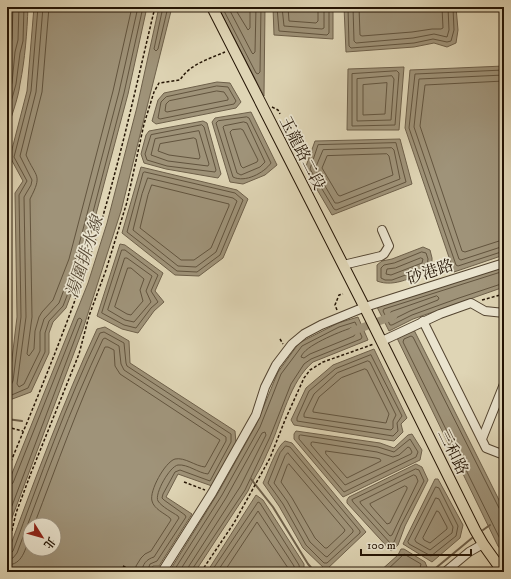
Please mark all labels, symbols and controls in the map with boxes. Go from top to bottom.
street label: 玉龍路二段 [275,113,329,193]
water label: 湯圍排水線 [61,211,109,301]
street label: 砂港路 [404,255,456,289]
street label: 三和路 [433,426,473,478]
north arrow [22,517,62,557]
scale bar [361,531,471,557]
text: 北 [40,534,58,551]
text: 100 m [367,538,396,553]

